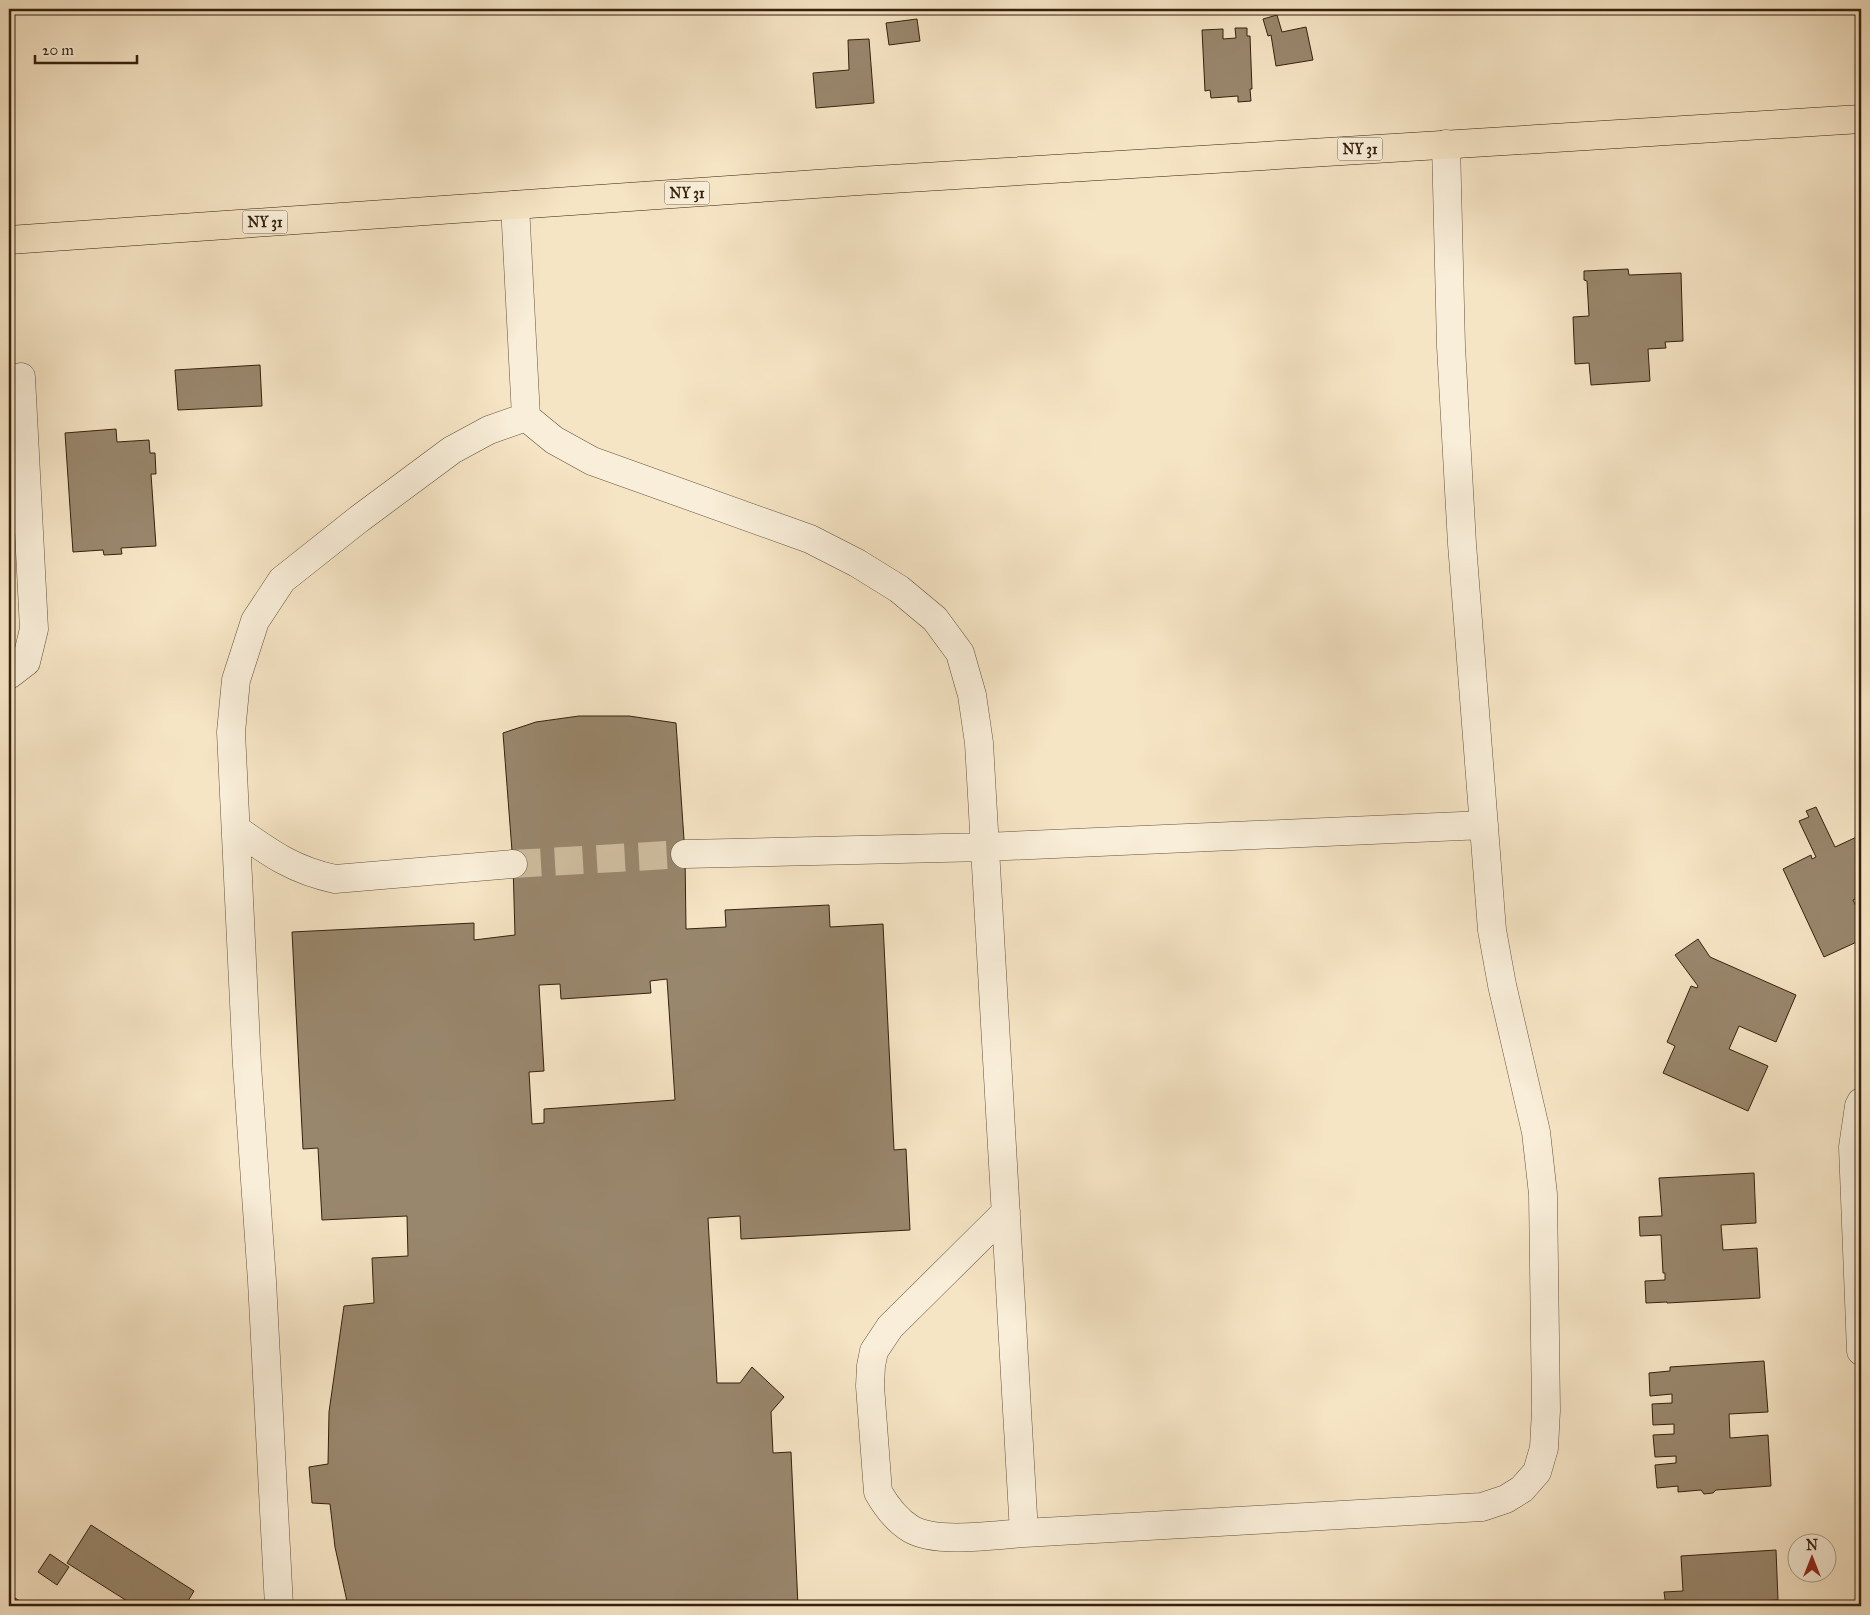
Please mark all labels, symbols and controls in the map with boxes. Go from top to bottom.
scale bar [35,32,138,64]
text: 20 m [42,41,74,59]
road number: NY 31 [1338,138,1382,160]
road number: NY 31 [664,182,710,204]
road number: NY 31 [242,210,288,233]
north arrow [1788,1532,1838,1582]
text: N [1806,1537,1818,1554]

